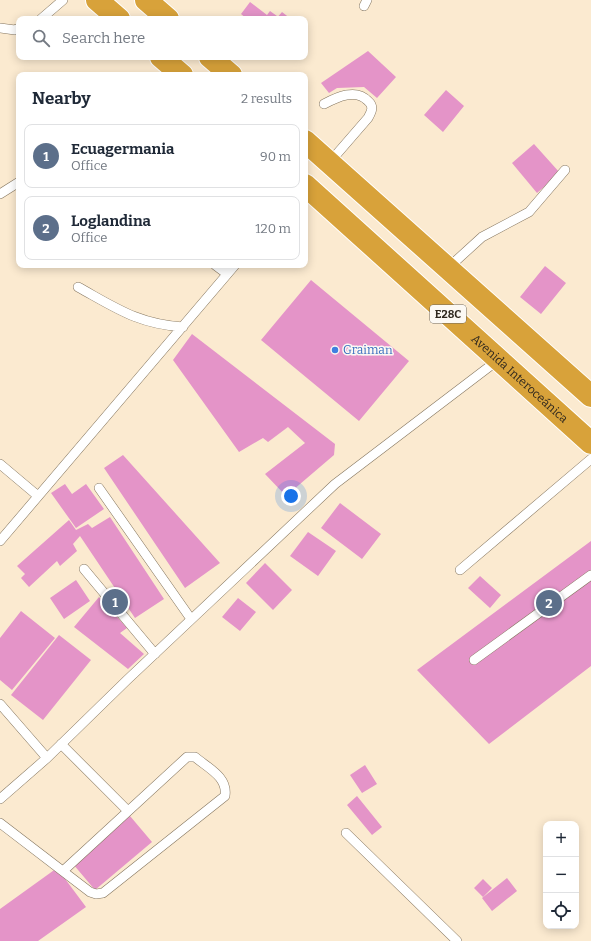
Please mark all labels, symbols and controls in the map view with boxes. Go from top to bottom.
search box [16,16,308,60]
icon: search [30,27,52,49]
text: Search here [62,29,145,47]
text: Nearby [32,88,91,109]
text: 2 results [241,91,292,106]
text: Ecuagermania [71,140,174,158]
text: 1 [43,149,49,164]
text: 90 m [260,149,291,164]
text: Office [71,158,107,173]
text: Loglandina [71,212,151,230]
text: 2 [42,221,50,236]
text: 120 m [255,221,291,236]
text: Office [71,230,107,245]
road number: E28C [430,305,466,323]
street label: Avenida Interoceánica [468,331,571,426]
place label: Graiman [343,343,393,357]
marker: Graiman [330,345,340,355]
your location [281,486,301,506]
pin: 1 [102,587,128,617]
pin: 2 [536,588,562,618]
map controls [543,821,579,929]
button: + [543,821,579,857]
button: − [543,857,579,893]
button: locate [543,893,579,929]

